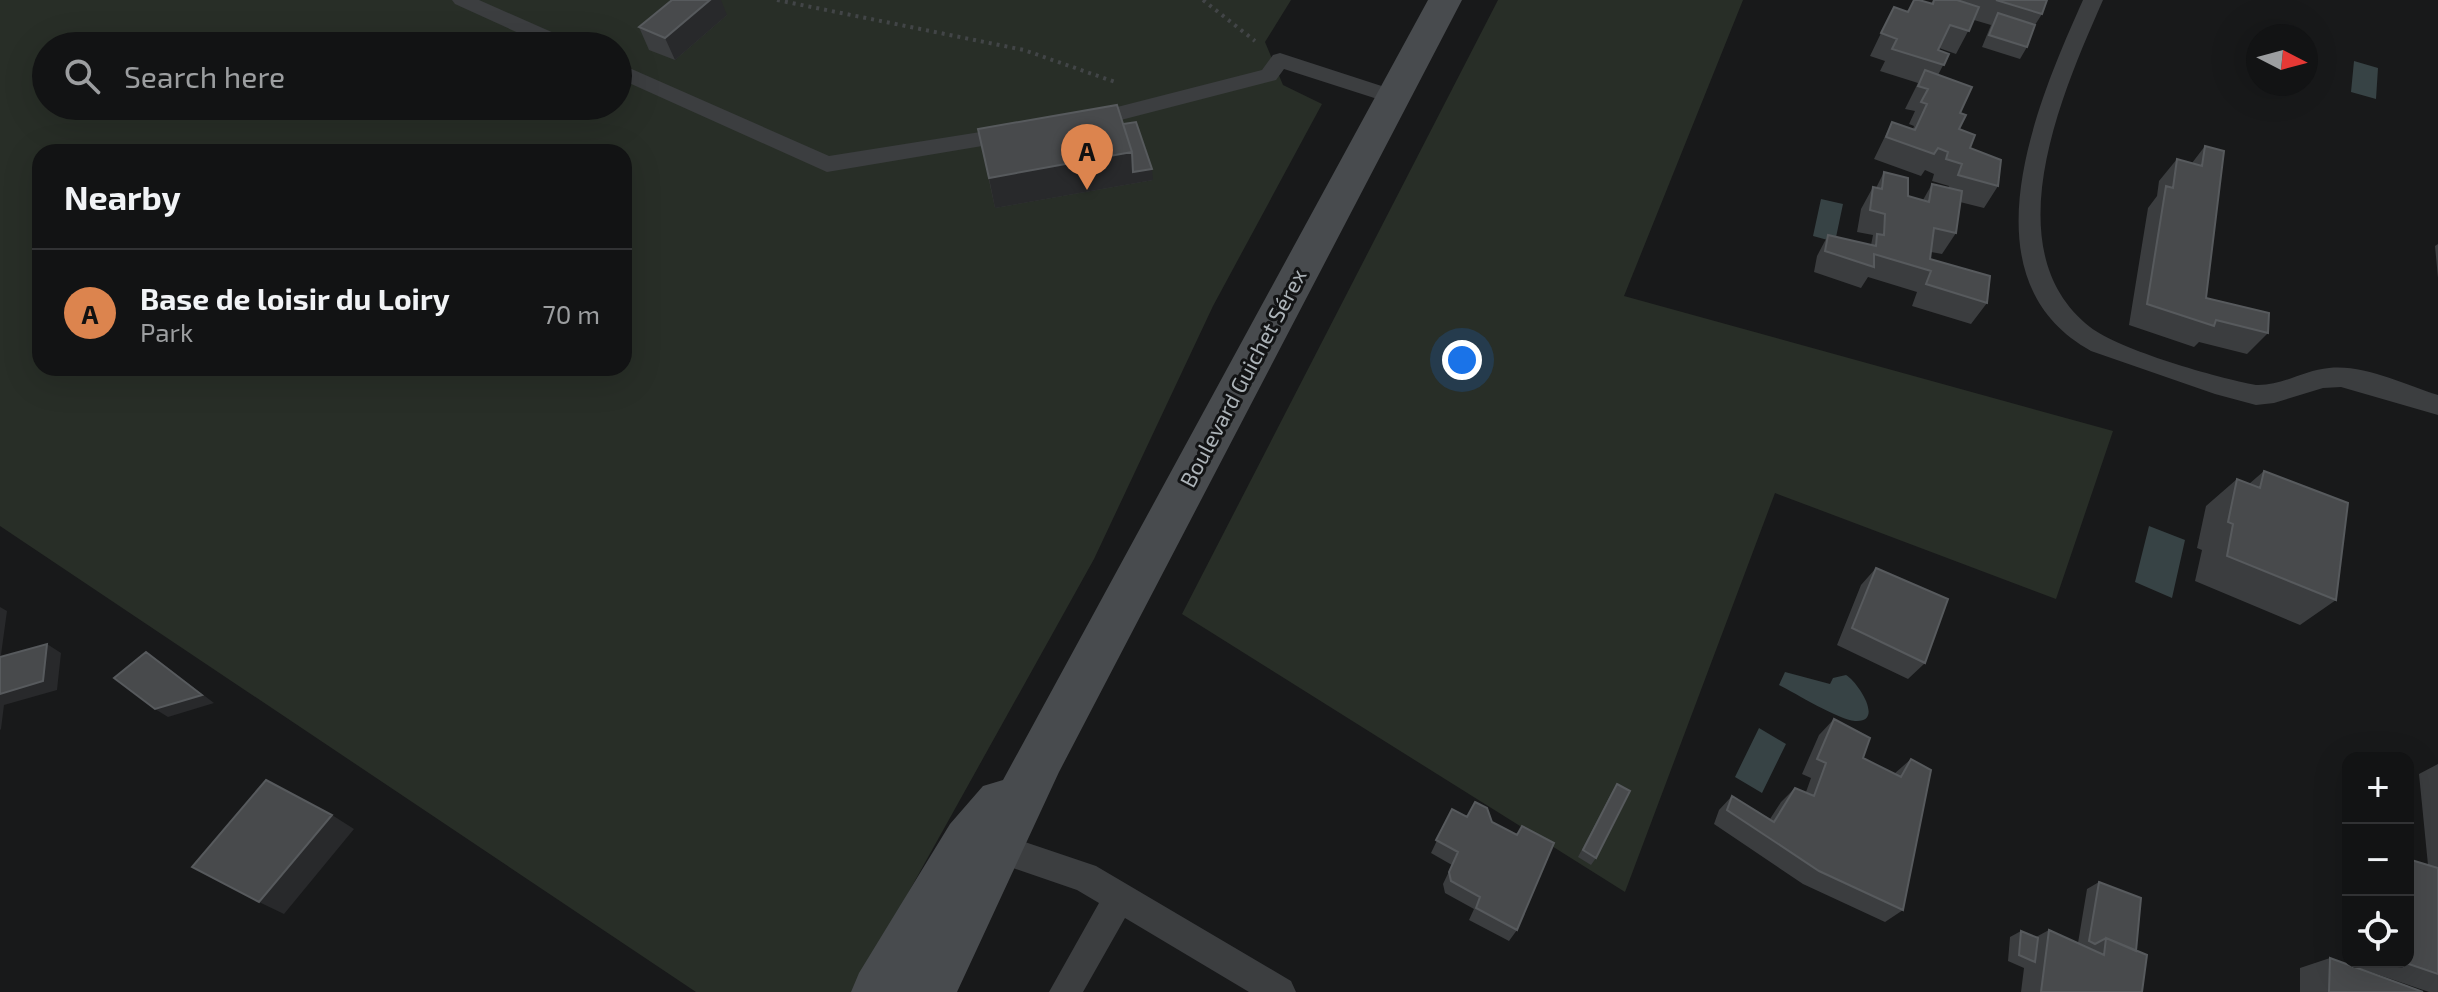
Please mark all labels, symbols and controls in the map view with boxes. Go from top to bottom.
north arrow [2246,24,2318,96]
search box [32,32,632,120]
icon: search [60,54,104,98]
text: Search here [124,58,285,94]
pin: A [1061,124,1113,190]
text: Nearby [64,176,181,217]
street label: Boulevard Guichet Sérex [1174,264,1311,491]
text: Base de loisir du Loiry [140,280,450,316]
text: A [82,298,98,329]
text: 70 m [542,298,600,329]
text: Park [140,316,193,347]
your location [1442,340,1482,380]
map controls [2342,752,2414,968]
button: + [2342,752,2414,824]
button: − [2342,824,2414,896]
button: locate [2342,896,2414,968]

